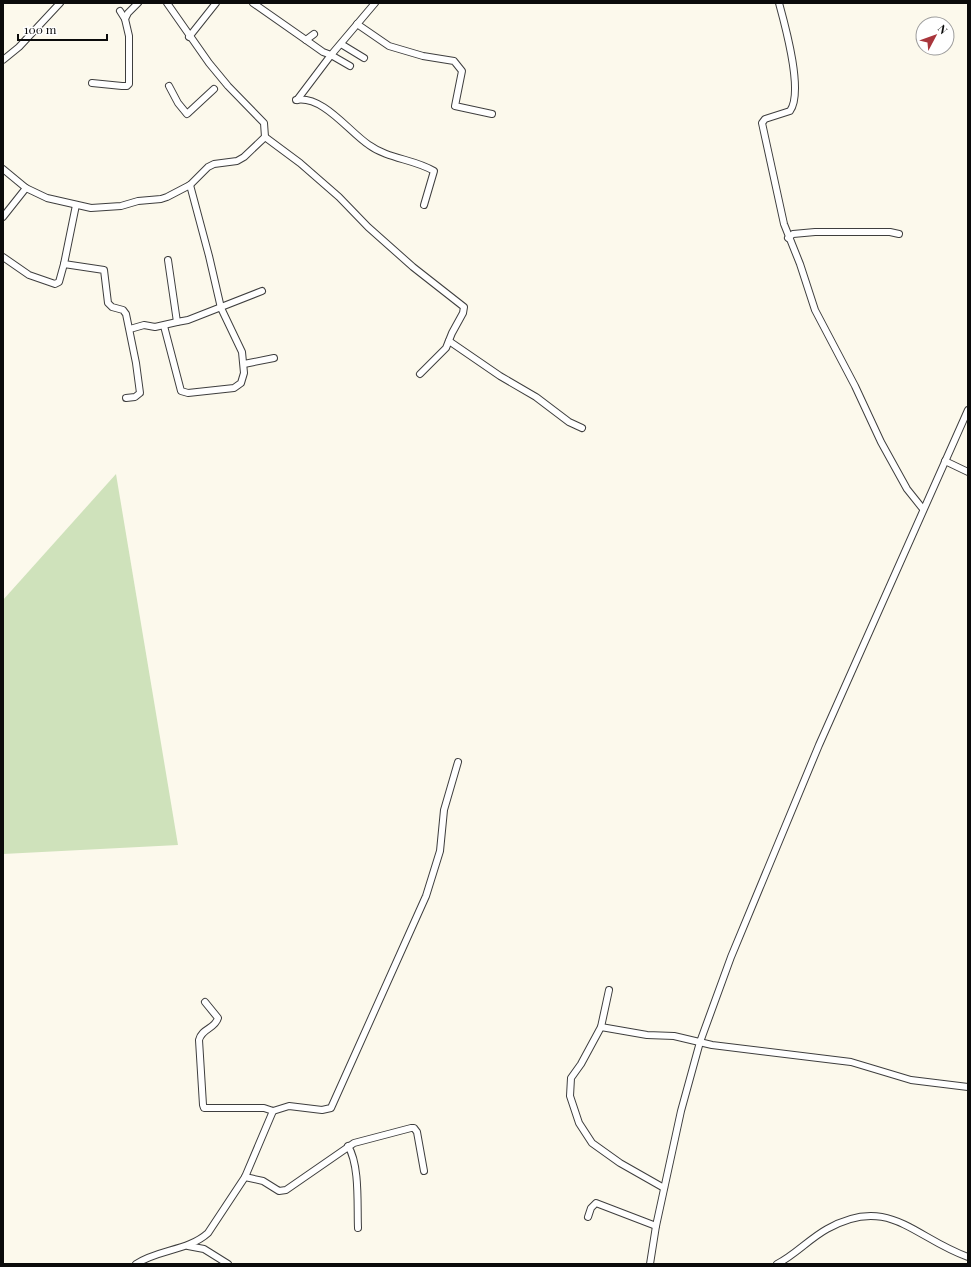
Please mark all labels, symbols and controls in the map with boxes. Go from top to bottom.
scale bar [18,16,107,42]
north arrow [915,16,955,56]
text: 100 m [24,21,57,37]
text: N [935,21,951,37]

